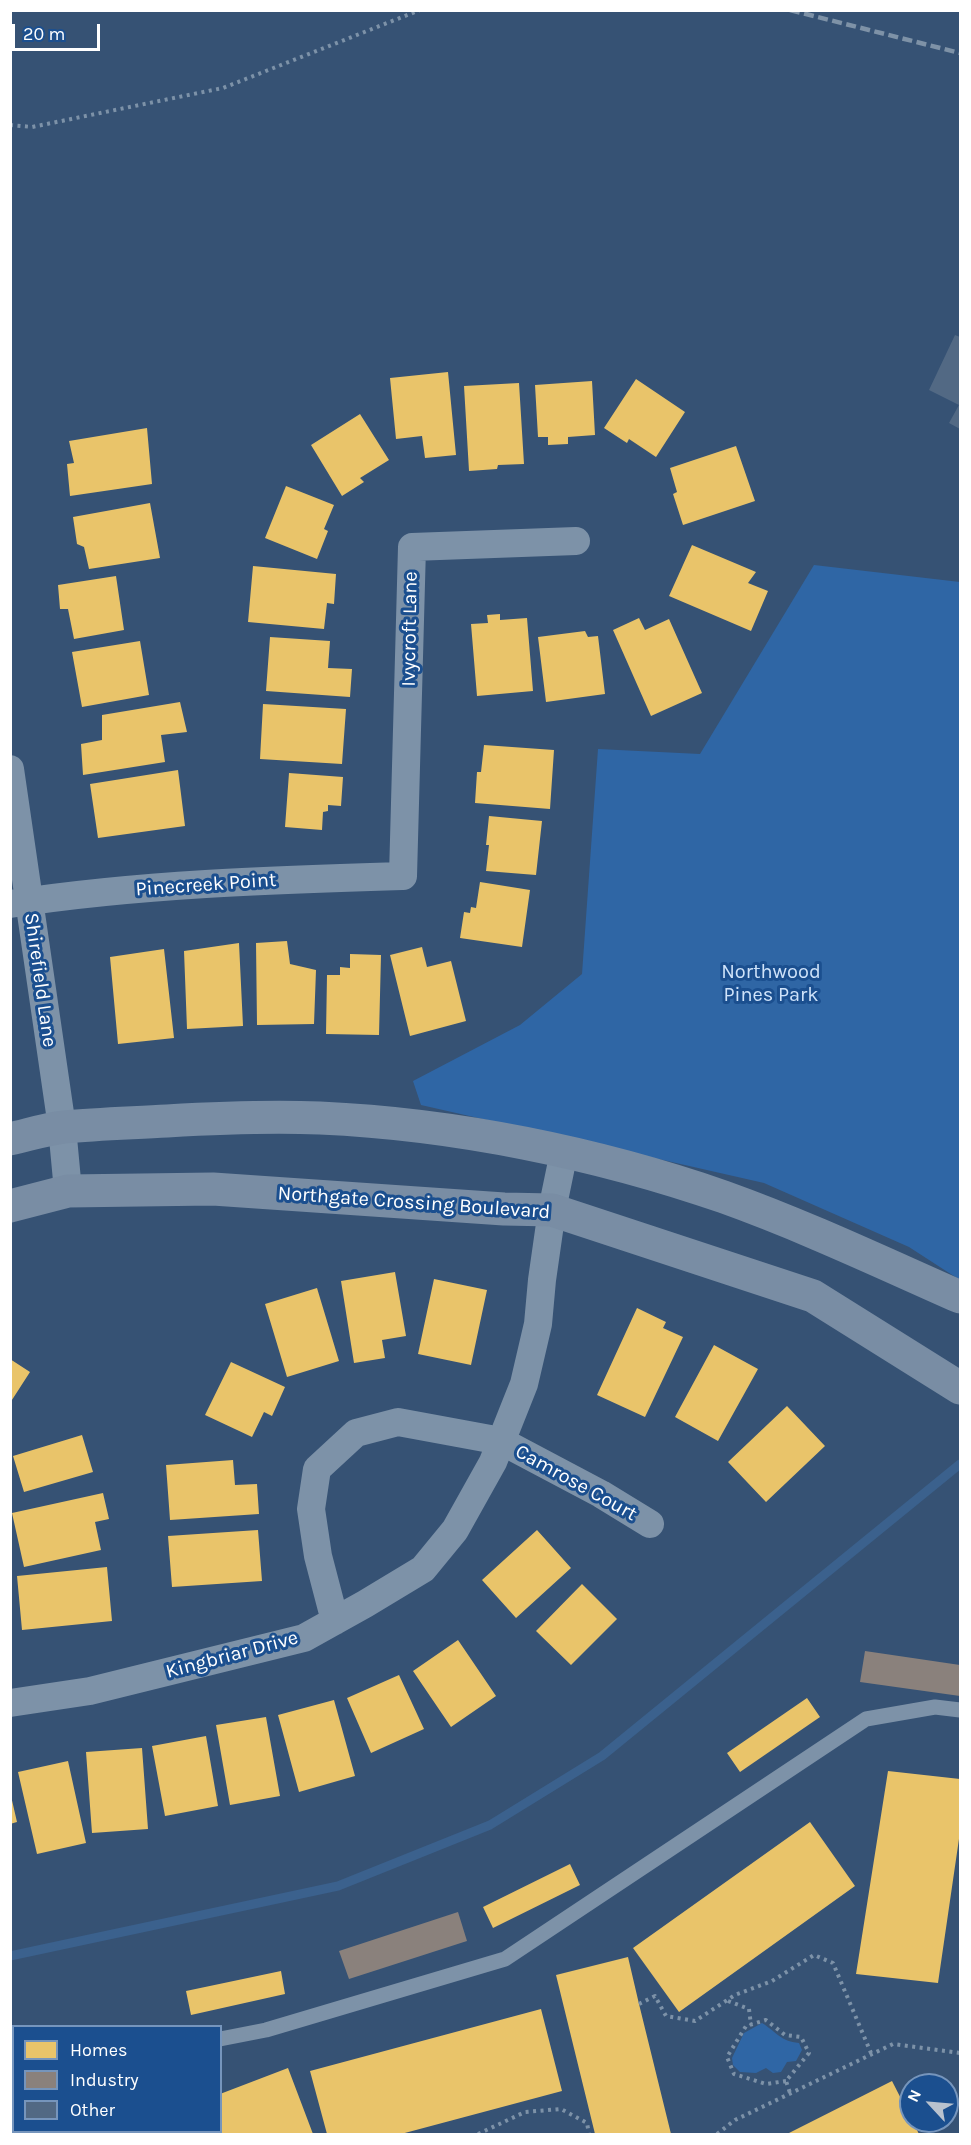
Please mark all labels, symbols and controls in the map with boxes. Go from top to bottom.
scale bar [15,12,104,50]
text: 20 m [23,23,65,45]
street label: Ivycroft Lane [397,571,423,687]
street label: Pinecreek Point [135,868,277,902]
street label: Shirefield Lane [19,911,61,1049]
park label: Northwood Pines Park [721,960,821,1007]
street label: Northgate Crossing Boulevard [277,1181,551,1225]
street label: Camrose Court [511,1440,641,1526]
street label: Kingbriar Drive [163,1626,301,1684]
legend [12,2025,222,2133]
text: Homes [70,2039,127,2061]
text: Industry [70,2069,139,2091]
north arrow [899,2073,959,2133]
text: N [903,2086,925,2105]
text: Other [70,2099,115,2121]

